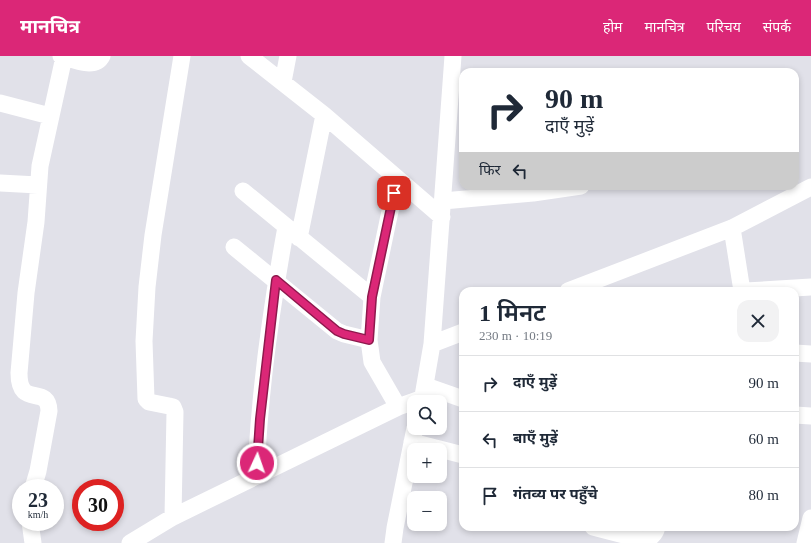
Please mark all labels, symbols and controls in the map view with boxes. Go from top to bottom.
text: मानचित्र [20,16,80,37]
text: होम [603,20,622,35]
text: मानचित्र [644,20,685,35]
text: परिचय [707,20,741,35]
text: संपर्क [763,20,791,35]
text: 90 m [545,83,603,114]
icon: right [479,84,531,136]
text: दाएँ मुड़ें [545,116,594,136]
icon: left [509,160,531,182]
text: फिर [479,162,501,178]
pin [377,176,411,210]
icon: arrive [383,182,405,204]
text: 1 मिनट [479,300,546,326]
button: close [737,300,779,342]
text: 230 m · 10:19 [479,328,552,343]
icon: right [479,373,501,395]
text: दाएँ मुड़ें [513,374,557,390]
text: 90 m [749,375,779,391]
map controls [407,395,447,531]
button: search [407,395,447,435]
icon: left [479,429,501,451]
text: बाएँ मुड़ें [513,430,558,446]
text: 60 m [749,431,779,447]
position arrow [236,442,278,484]
button: + [407,443,447,483]
speed limit sign: 30 [72,479,124,531]
icon: arrive [479,485,501,507]
text: गंतव्य पर पहुँचे [513,486,598,502]
text: 80 m [749,487,779,503]
text: 23 [28,489,48,511]
button: − [407,491,447,531]
text: km/h [28,509,48,520]

